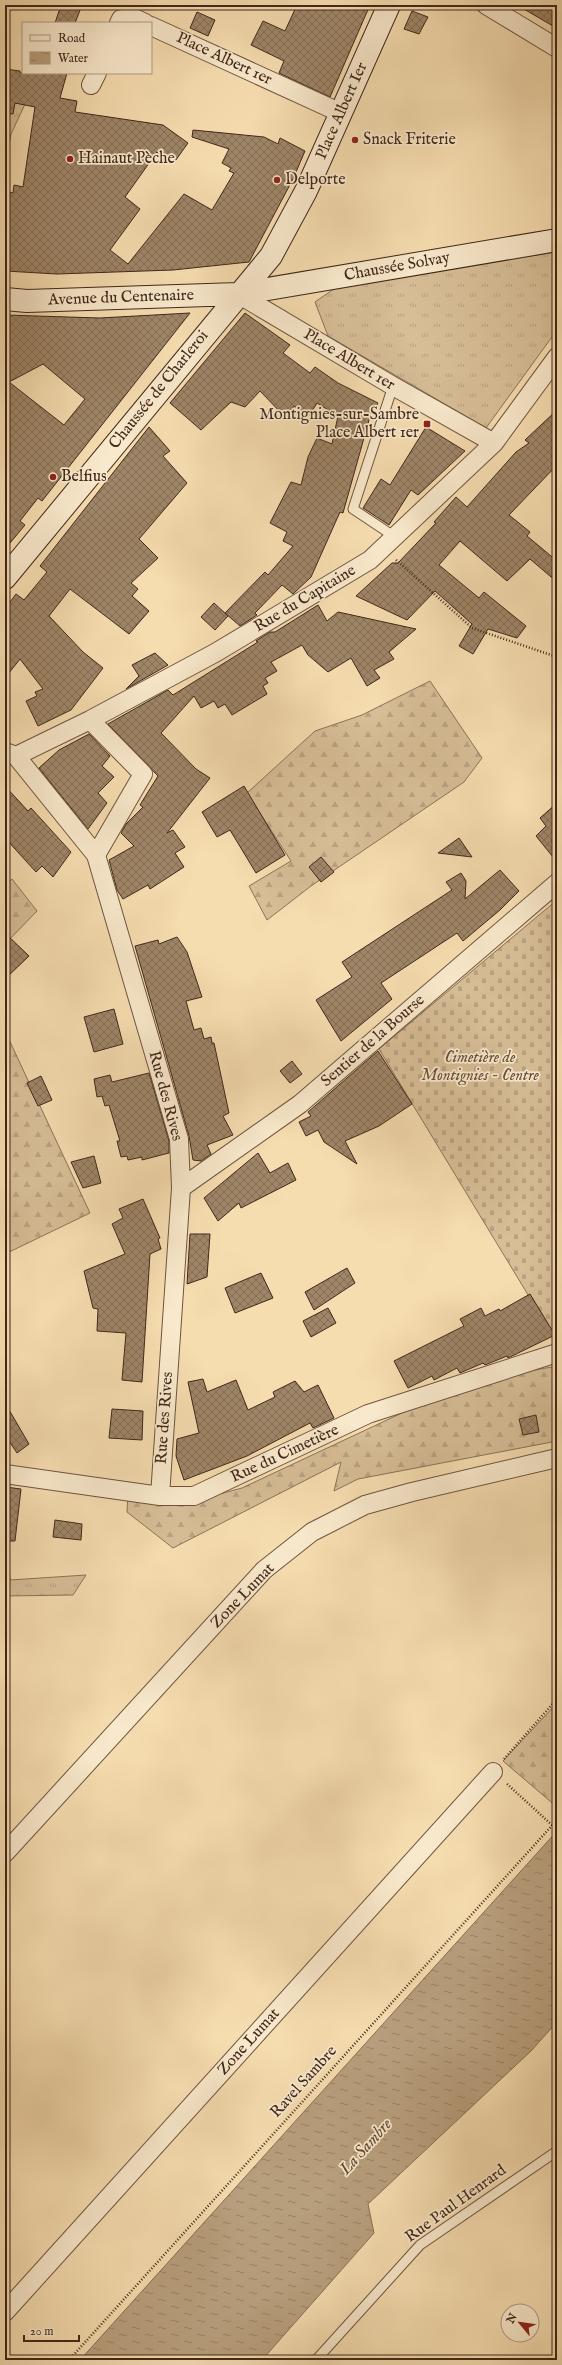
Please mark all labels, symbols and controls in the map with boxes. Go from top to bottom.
legend [22,22,152,74]
street label: Place Albert 1er [173,28,275,90]
text: Road [58,31,86,46]
text: Water [58,51,89,66]
street label: Place Albert Ier [312,59,372,163]
place label: Snack Friterie [363,130,456,150]
marker: Snack Friterie [350,135,360,145]
place label: Hainaut Pèche [78,149,175,169]
marker: Hainaut Pèche [65,154,75,164]
place label: Delporte [285,170,346,190]
marker: Delporte [272,175,282,185]
street label: Chaussée Solvay [342,248,452,286]
street label: Avenue du Centenaire [47,285,194,311]
street label: Place Albert 1er [300,325,399,395]
street label: Chaussée de Charleroi [105,327,213,453]
place label: Montignies-sur-Sambre Place Albert 1er [259,405,419,443]
marker: Montignies-sur-Sambre Place Albert 1er [422,419,432,429]
place label: Belfius [61,467,107,487]
marker: Belfius [48,472,58,482]
street label: Rue du Capitaine [250,561,360,637]
street label: Sentier de la Bourse [317,991,429,1091]
park label: Cimetière de Montignies - Centre [421,1048,539,1086]
street label: Rue des Rives [143,1049,187,1144]
street label: Rue des Rives [152,1371,178,1465]
street label: Rue du Cimetière [228,1420,342,1488]
street label: Zone Lumat [207,1559,280,1633]
street label: Zone Lumat [214,2004,285,2080]
street label: Ravel Sambre [266,2042,342,2122]
water label: La Sambre [335,2114,397,2180]
street label: Rue Paul Henrard [402,2160,511,2247]
north arrow [500,2303,540,2343]
text: N [503,2311,521,2327]
scale bar [24,2317,79,2343]
text: 20 m [30,2324,53,2339]

